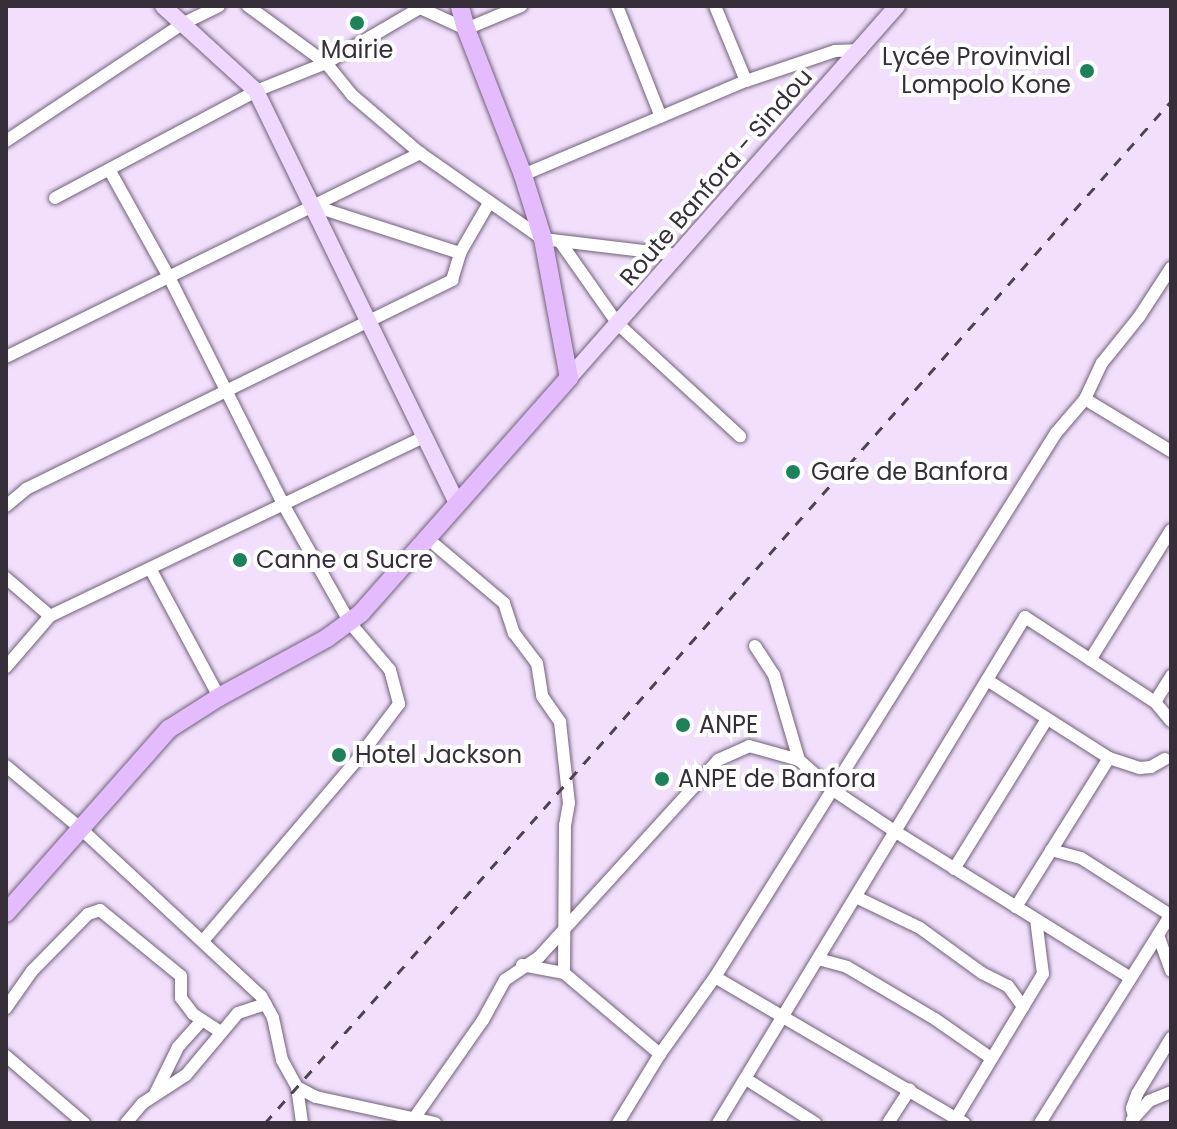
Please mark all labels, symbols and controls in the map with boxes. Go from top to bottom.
marker: Mairie [348,14,366,32]
place label: Mairie [321,36,393,64]
place label: Lycée Provinvial Lompolo Kone [882,43,1071,99]
street label: Route Banfora - Sindou [614,62,818,292]
marker: Lycée Provinvial Lompolo Kone [1078,62,1096,80]
place label: Gare de Banfora [811,458,1008,486]
marker: Gare de Banfora [782,461,804,483]
place label: Canne a Sucre [256,546,433,574]
marker: Canne a Sucre [231,551,249,569]
place label: ANPE [699,711,758,739]
marker: ANPE [674,716,692,734]
place label: Hotel Jackson [355,741,522,769]
marker: Hotel Jackson [330,746,348,764]
place label: ANPE de Banfora [678,765,876,793]
marker: ANPE de Banfora [653,770,671,788]

